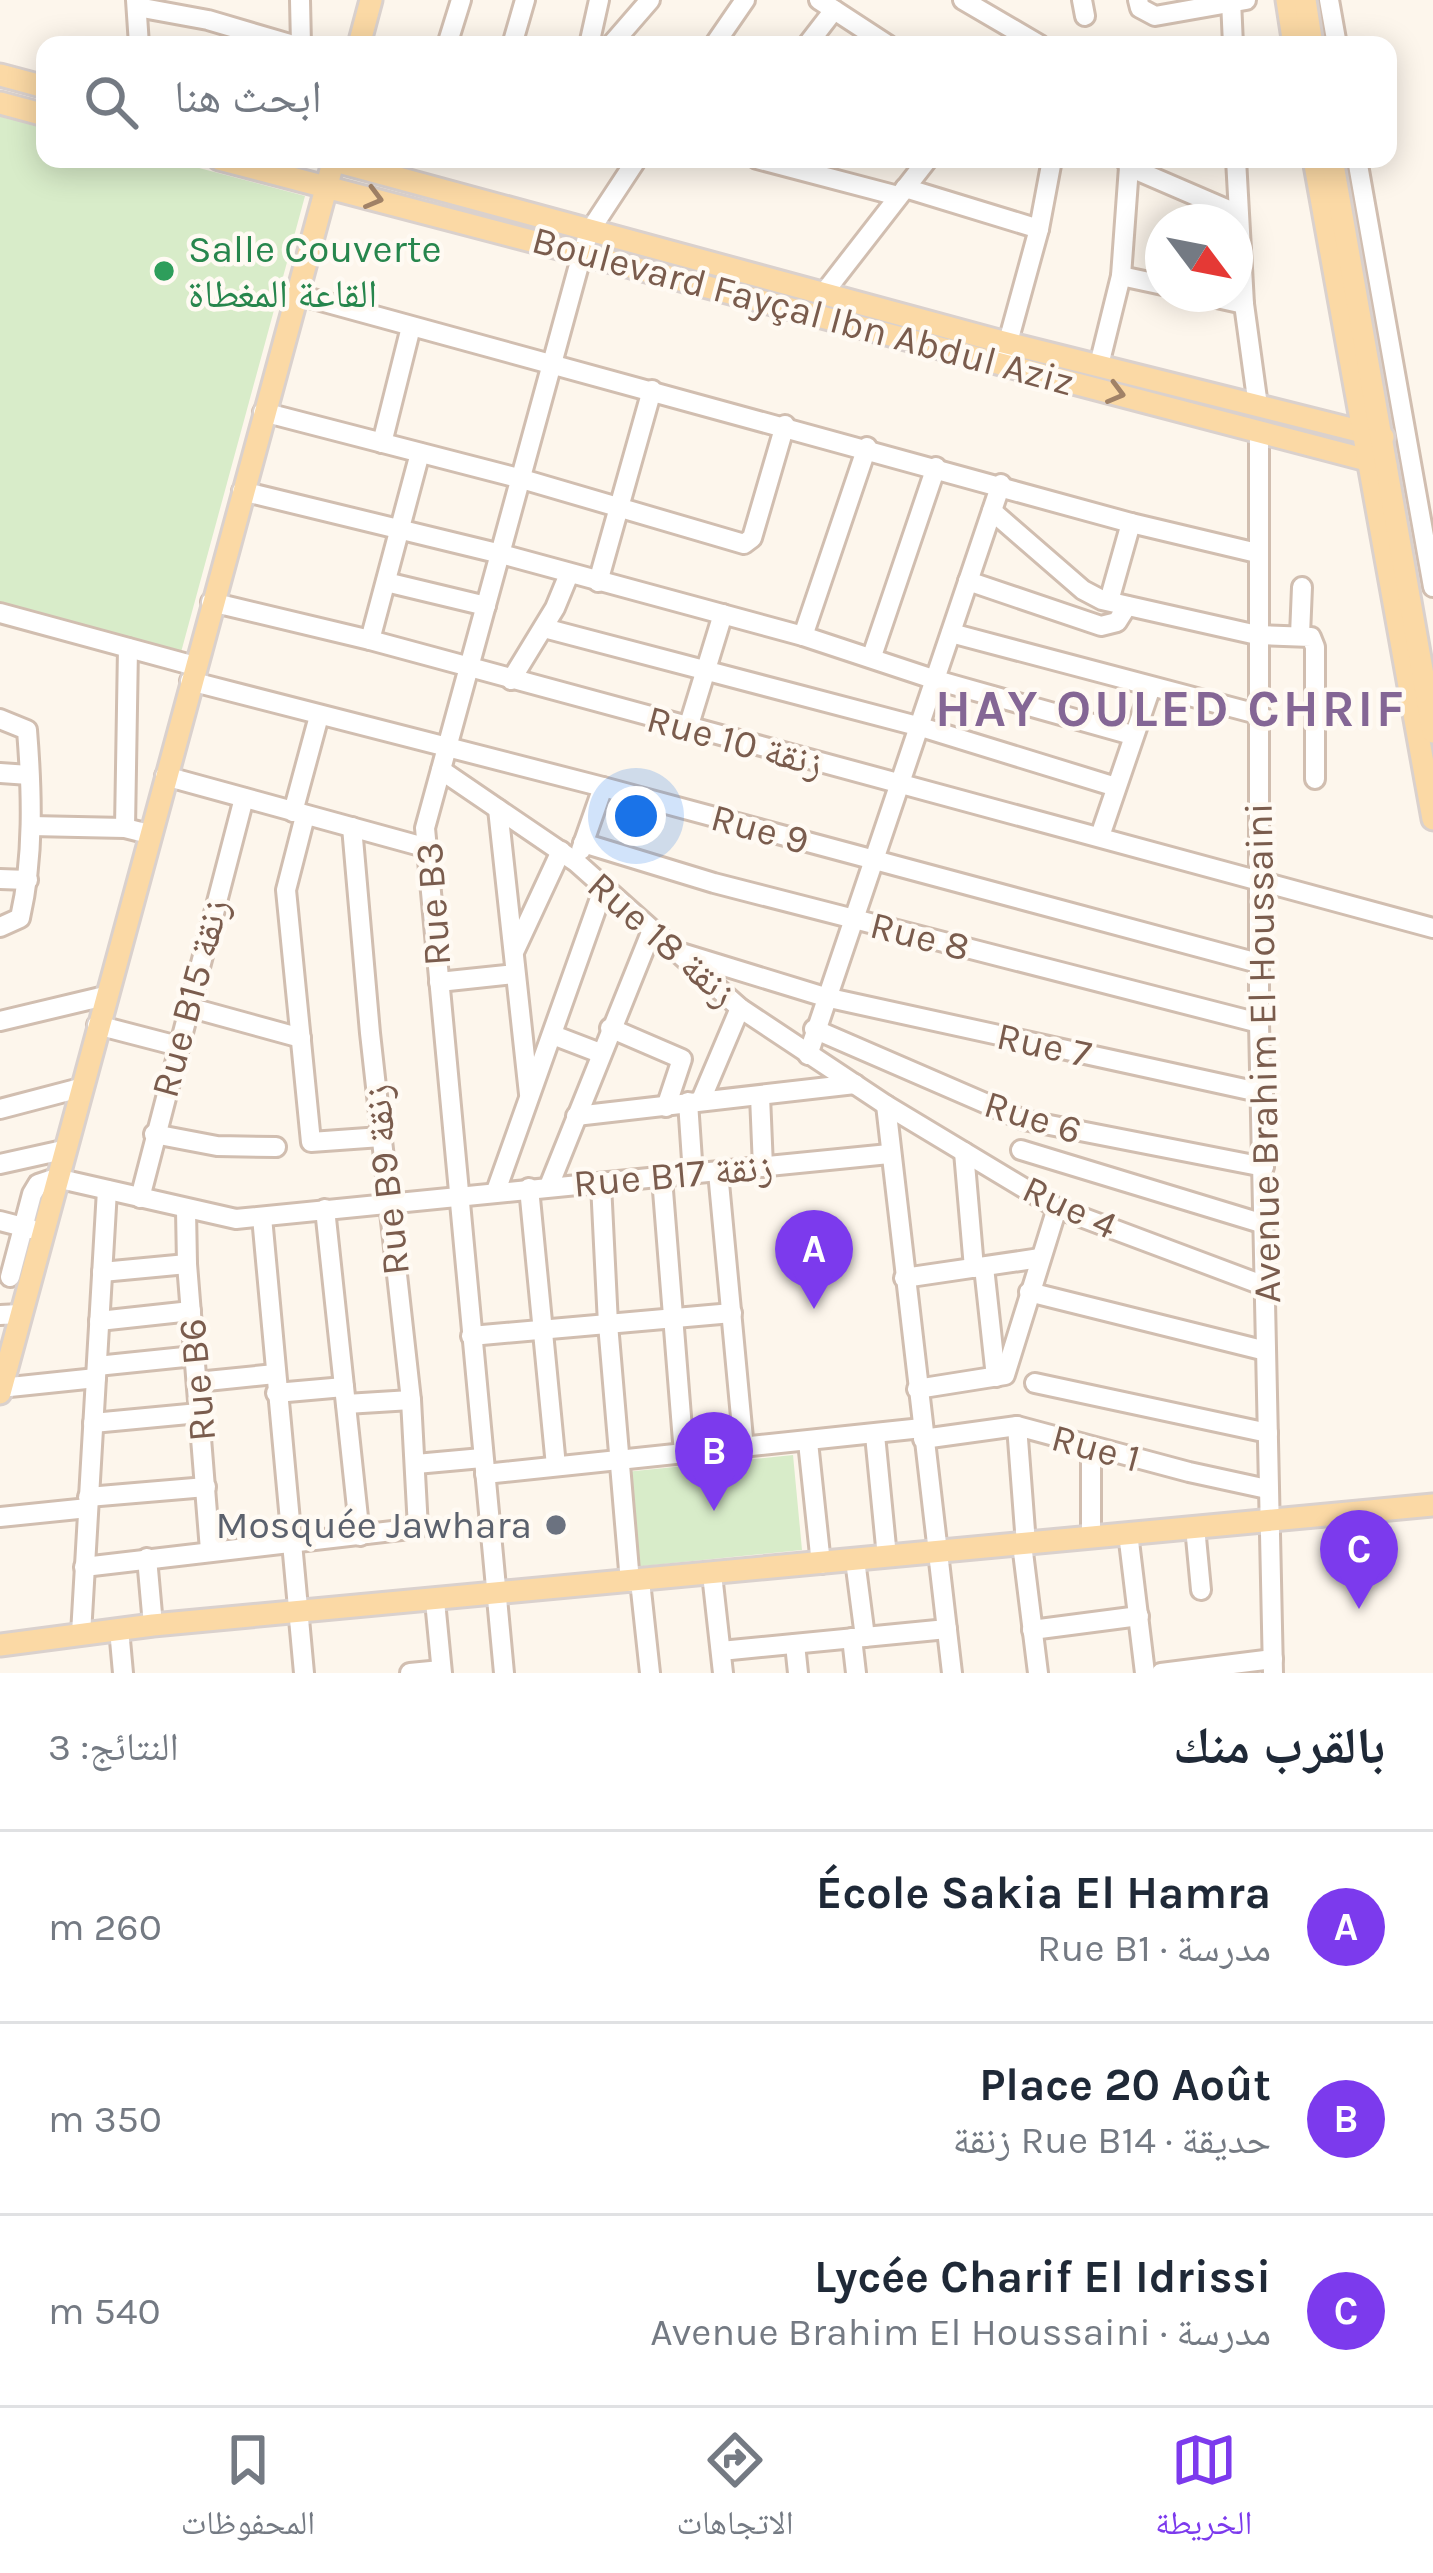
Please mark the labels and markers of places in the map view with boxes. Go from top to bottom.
place label: Salle Couverte القاعة المغطاة [188,226,441,317]
marker: Salle Couverte القاعة المغطاة [151,258,177,284]
pin: A [775,1210,853,1309]
pin: B [675,1412,753,1511]
place label: Mosquée Jawhara [215,1502,532,1548]
pin: C [1320,1510,1398,1609]
marker: Mosquée Jawhara [543,1512,569,1538]

